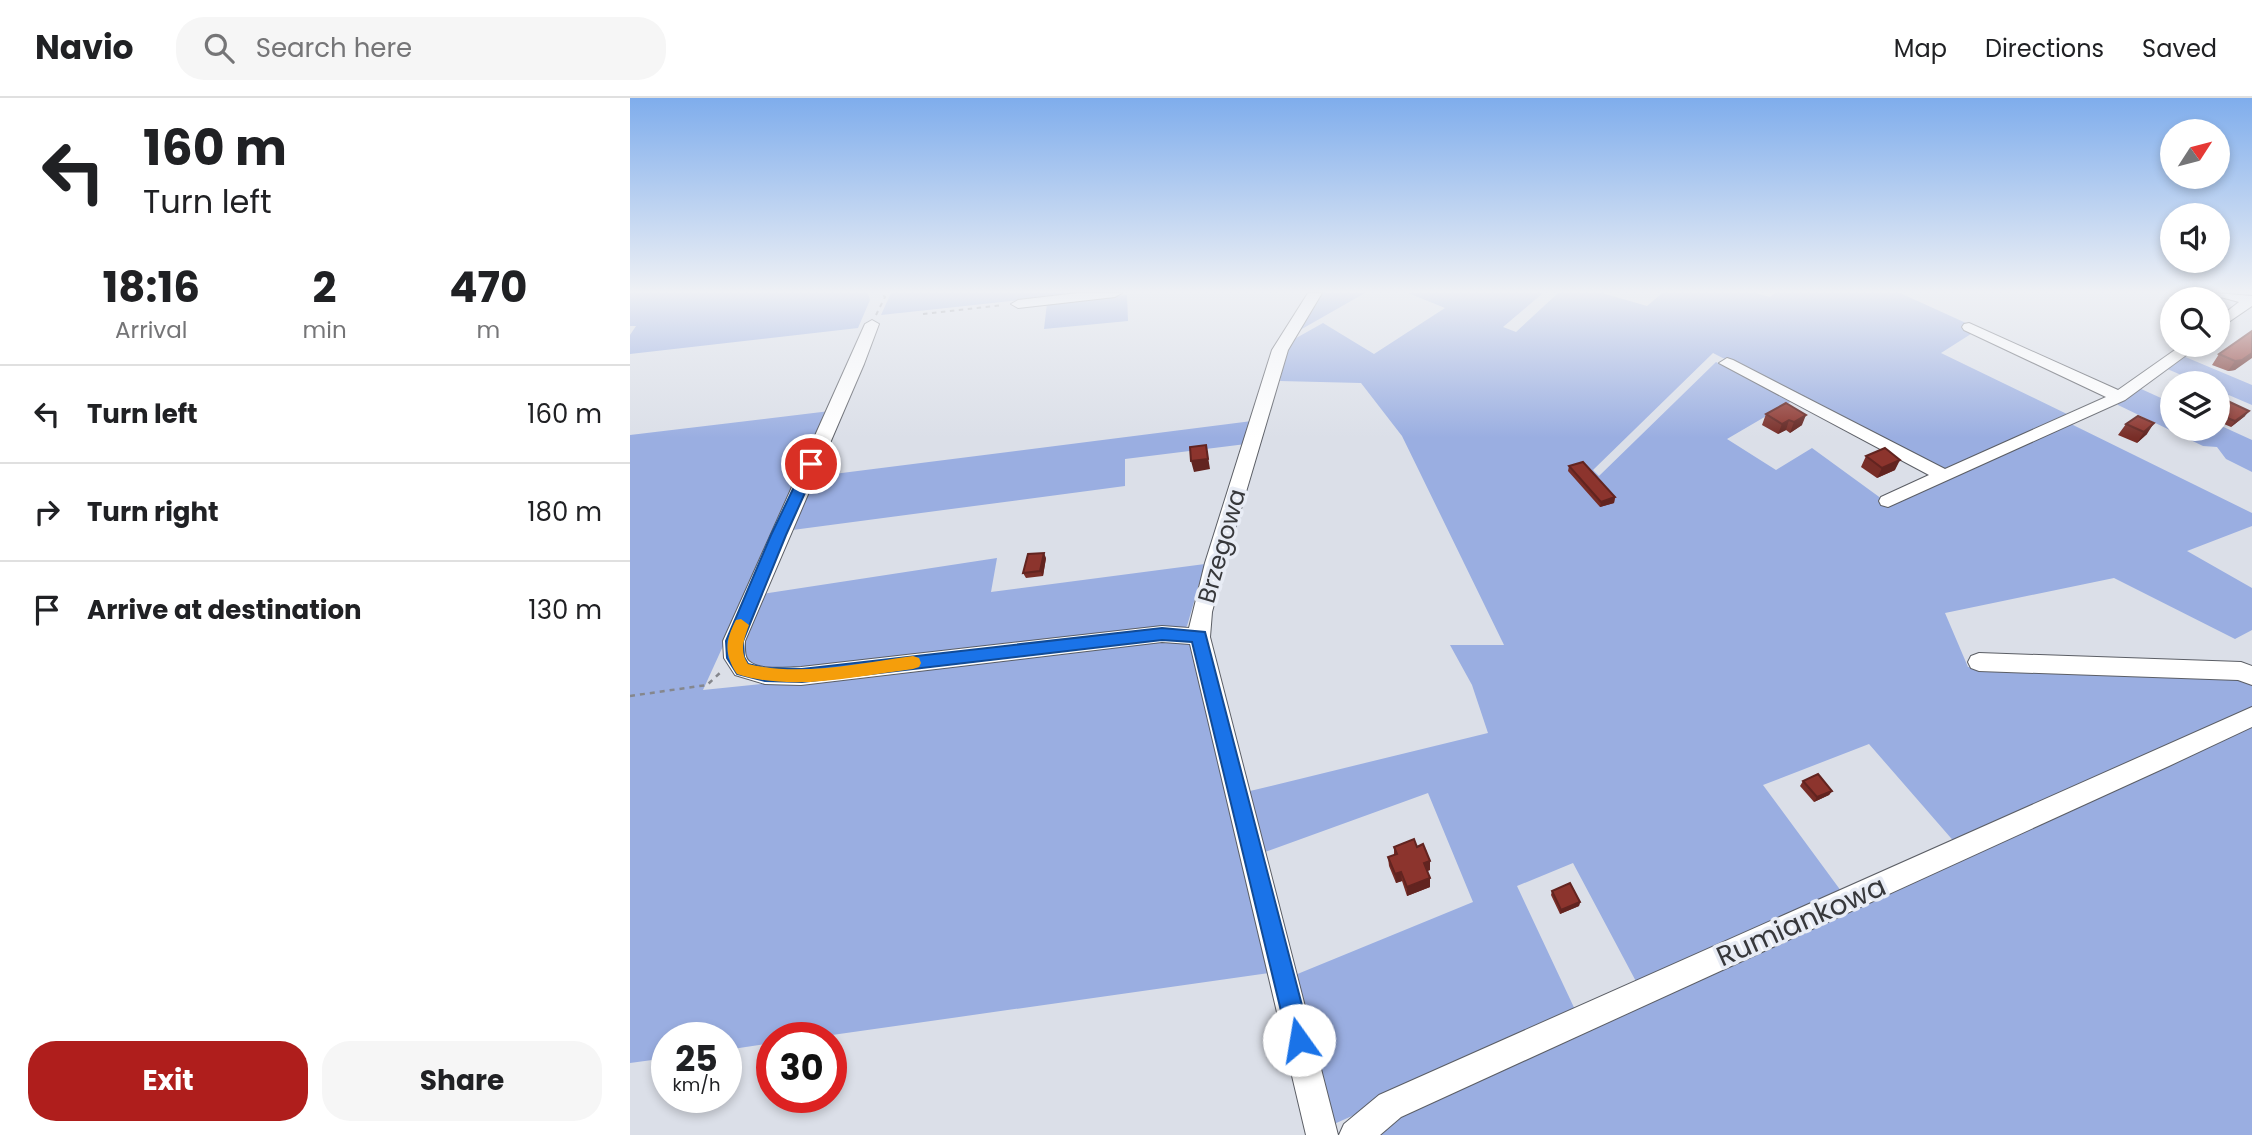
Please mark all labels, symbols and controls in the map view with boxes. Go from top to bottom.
search box [176,17,666,80]
text: Navio [35,24,134,71]
icon: search [200,29,238,67]
text: Search here [256,30,412,66]
text: Map [1894,32,1947,65]
text: Directions [1985,32,2104,65]
text: Saved [2142,32,2217,65]
text: 160 m [143,114,287,182]
north arrow [2160,119,2230,189]
map controls [2160,119,2230,441]
icon: left [28,126,119,217]
text: Turn left [143,179,272,224]
button: sound [2160,203,2230,273]
text: 18:16 [103,258,200,317]
text: 2 [313,258,337,317]
text: 470 [449,258,527,317]
button: search [2160,287,2230,357]
text: Arrival [115,314,187,346]
text: min [303,314,347,346]
text: m [476,314,500,346]
button: layers [2160,371,2230,441]
icon: left [28,395,66,433]
text: Turn left [87,396,198,432]
text: 160 m [527,396,602,432]
pin [781,434,841,494]
icon: arrive [792,445,830,483]
street label: Brzegowa [1190,485,1253,607]
icon: right [28,493,66,531]
text: Turn right [87,494,219,530]
text: 180 m [527,494,602,530]
icon: arrive [28,591,66,629]
text: Arrive at destination [87,592,362,628]
text: 130 m [528,592,602,628]
street label: Rumiankowa [1710,867,1892,976]
position arrow [1262,1003,1336,1077]
speed limit sign: 30 [756,1022,847,1113]
text: 25 [675,1034,718,1083]
button: Exit [28,1041,308,1121]
button: Share [322,1041,602,1121]
text: km/h [673,1072,720,1097]

